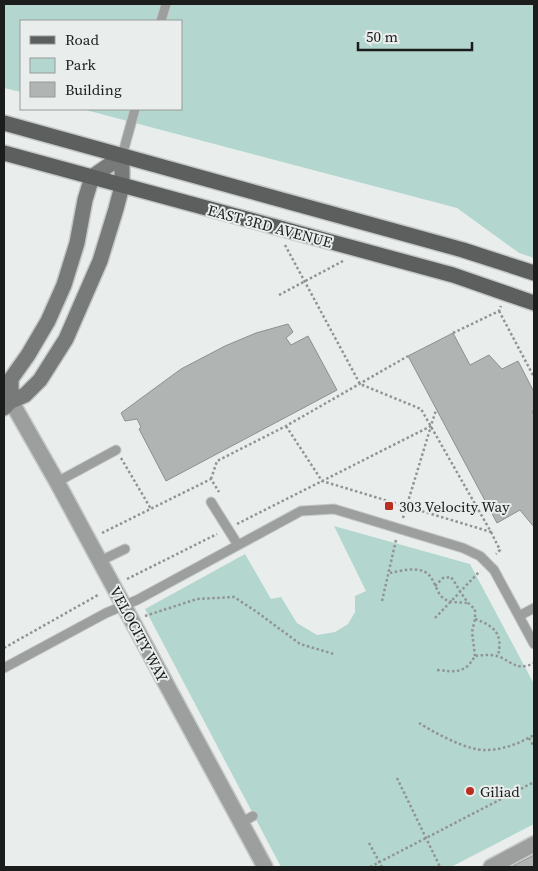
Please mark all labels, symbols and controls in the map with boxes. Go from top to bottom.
legend [20,20,182,110]
scale bar [358,20,472,52]
text: 50 m [366,26,398,47]
text: Road [65,29,99,50]
text: Park [65,54,97,75]
text: Building [65,79,122,100]
street label: EAST 3RD AVENUE [205,199,335,253]
place label: 303 Velocity Way [399,496,510,517]
marker: 303 Velocity Way [383,500,395,512]
street label: VELOCITY WAY [105,582,173,686]
place label: Giliad [480,781,520,802]
marker: Giliad [464,785,476,797]

